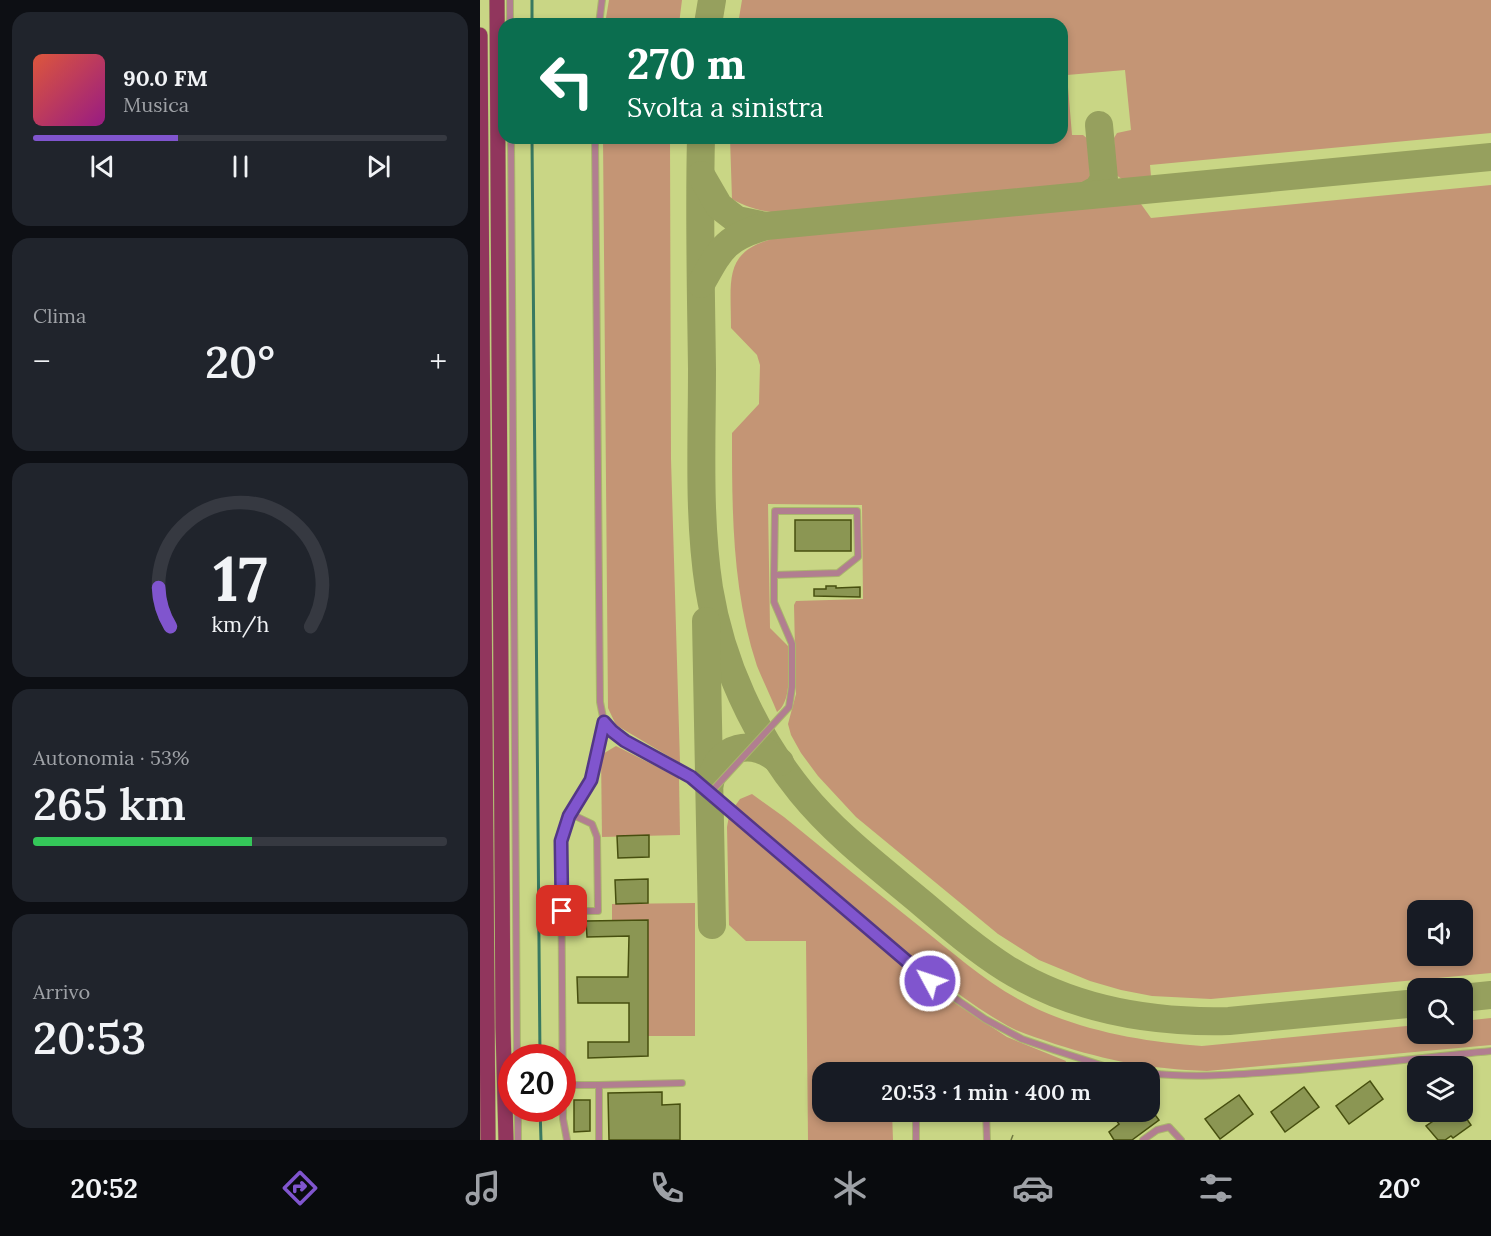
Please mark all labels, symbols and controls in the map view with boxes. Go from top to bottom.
text: 270 m [627,37,745,91]
icon: left [528,42,606,120]
text: 90.0 FM [123,64,208,92]
text: Svolta a sinistra [627,90,824,124]
text: Musica [123,92,189,117]
icon: previous [86,150,119,183]
icon: pause [224,150,257,183]
icon: next [362,150,395,183]
text: Clima [33,303,86,328]
text: 20° [205,333,275,390]
text: − [33,340,51,382]
text: + [429,340,447,382]
text: 17 [213,538,267,618]
text: km/h [211,610,269,638]
text: Autonomia · 53% [33,745,190,770]
text: 265 km [33,775,186,832]
pin [536,885,587,936]
icon: arrive [545,894,578,927]
map controls [1407,900,1473,1122]
button: sound [1407,900,1473,966]
position arrow [898,949,962,1013]
button: search [1407,978,1473,1044]
text: Arrivo [33,979,90,1004]
text: 20:53 [33,1009,146,1066]
speed limit sign: 20 [498,1044,576,1122]
button: layers [1407,1056,1473,1122]
text: 20:53 · 1 min · 400 m [881,1078,1091,1106]
icon: directions [279,1167,321,1209]
icon: music [462,1167,504,1209]
icon: phone [646,1167,688,1209]
icon: climate [829,1167,871,1209]
icon: car [1012,1167,1054,1209]
icon: filters [1195,1167,1237,1209]
text: 20:52 [71,1171,138,1205]
text: 20° [1378,1171,1420,1205]

